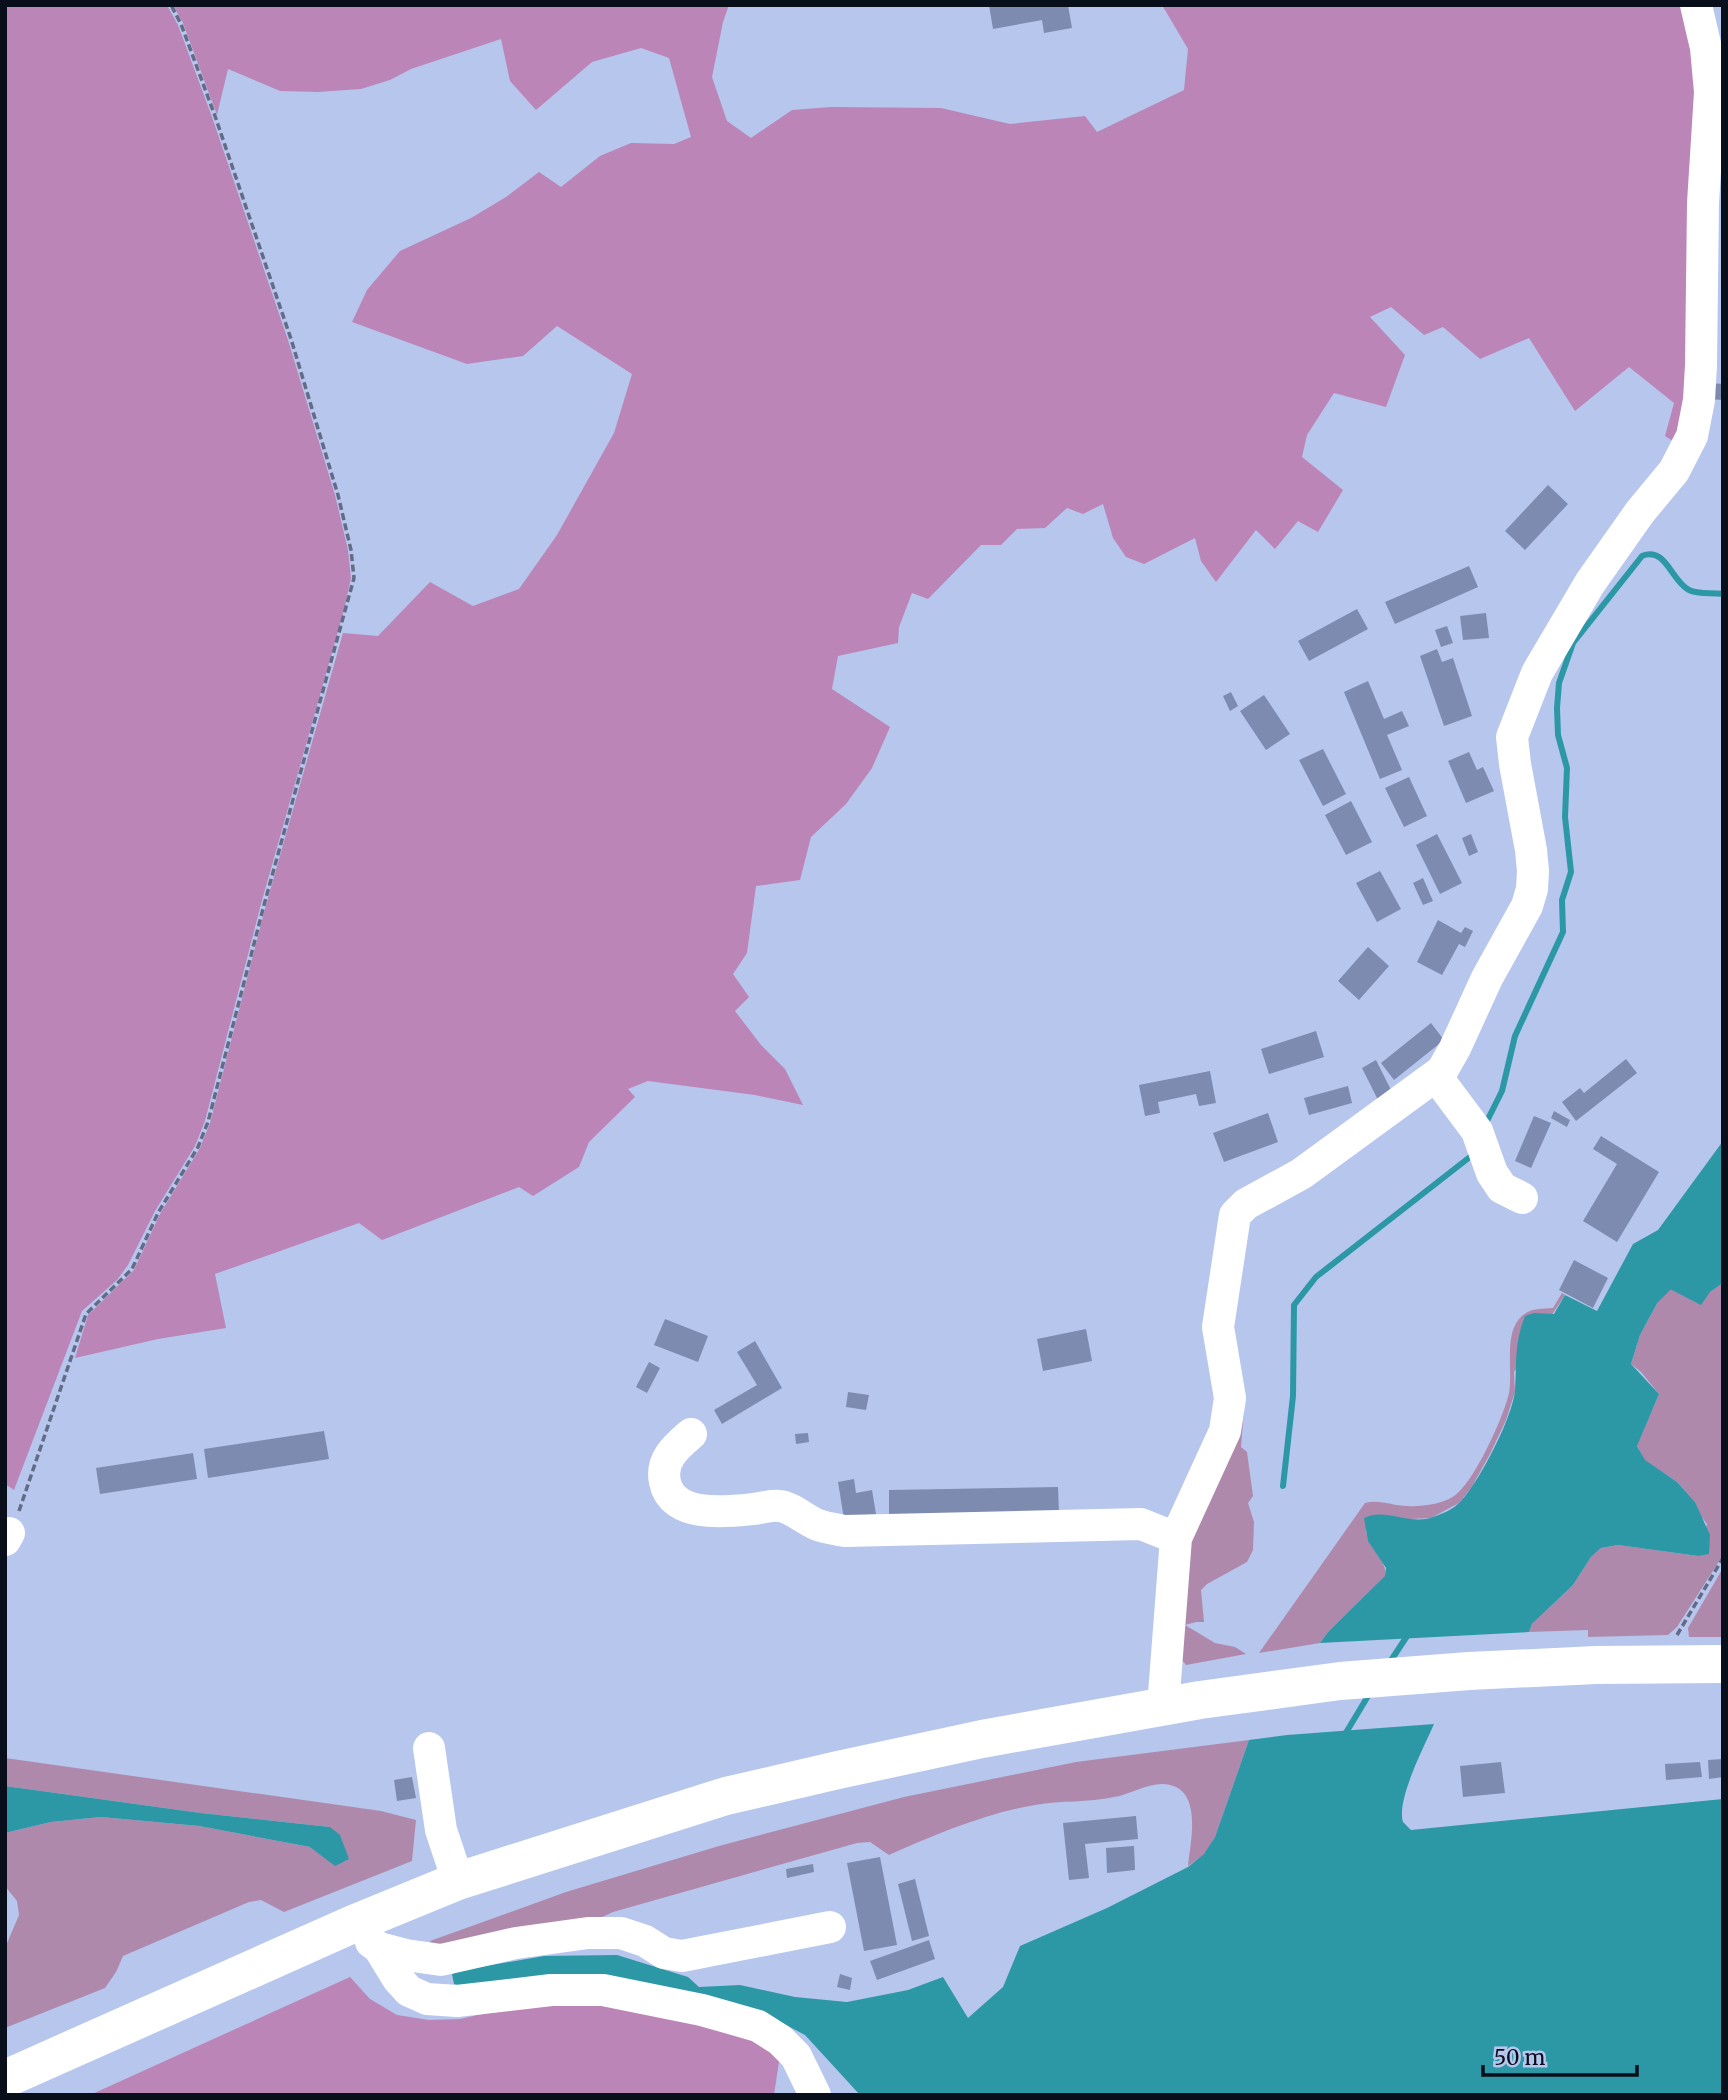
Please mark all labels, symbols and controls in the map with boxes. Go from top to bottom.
scale bar [1483,2034,1637,2078]
text: 50 m [1494,2044,1545,2071]

